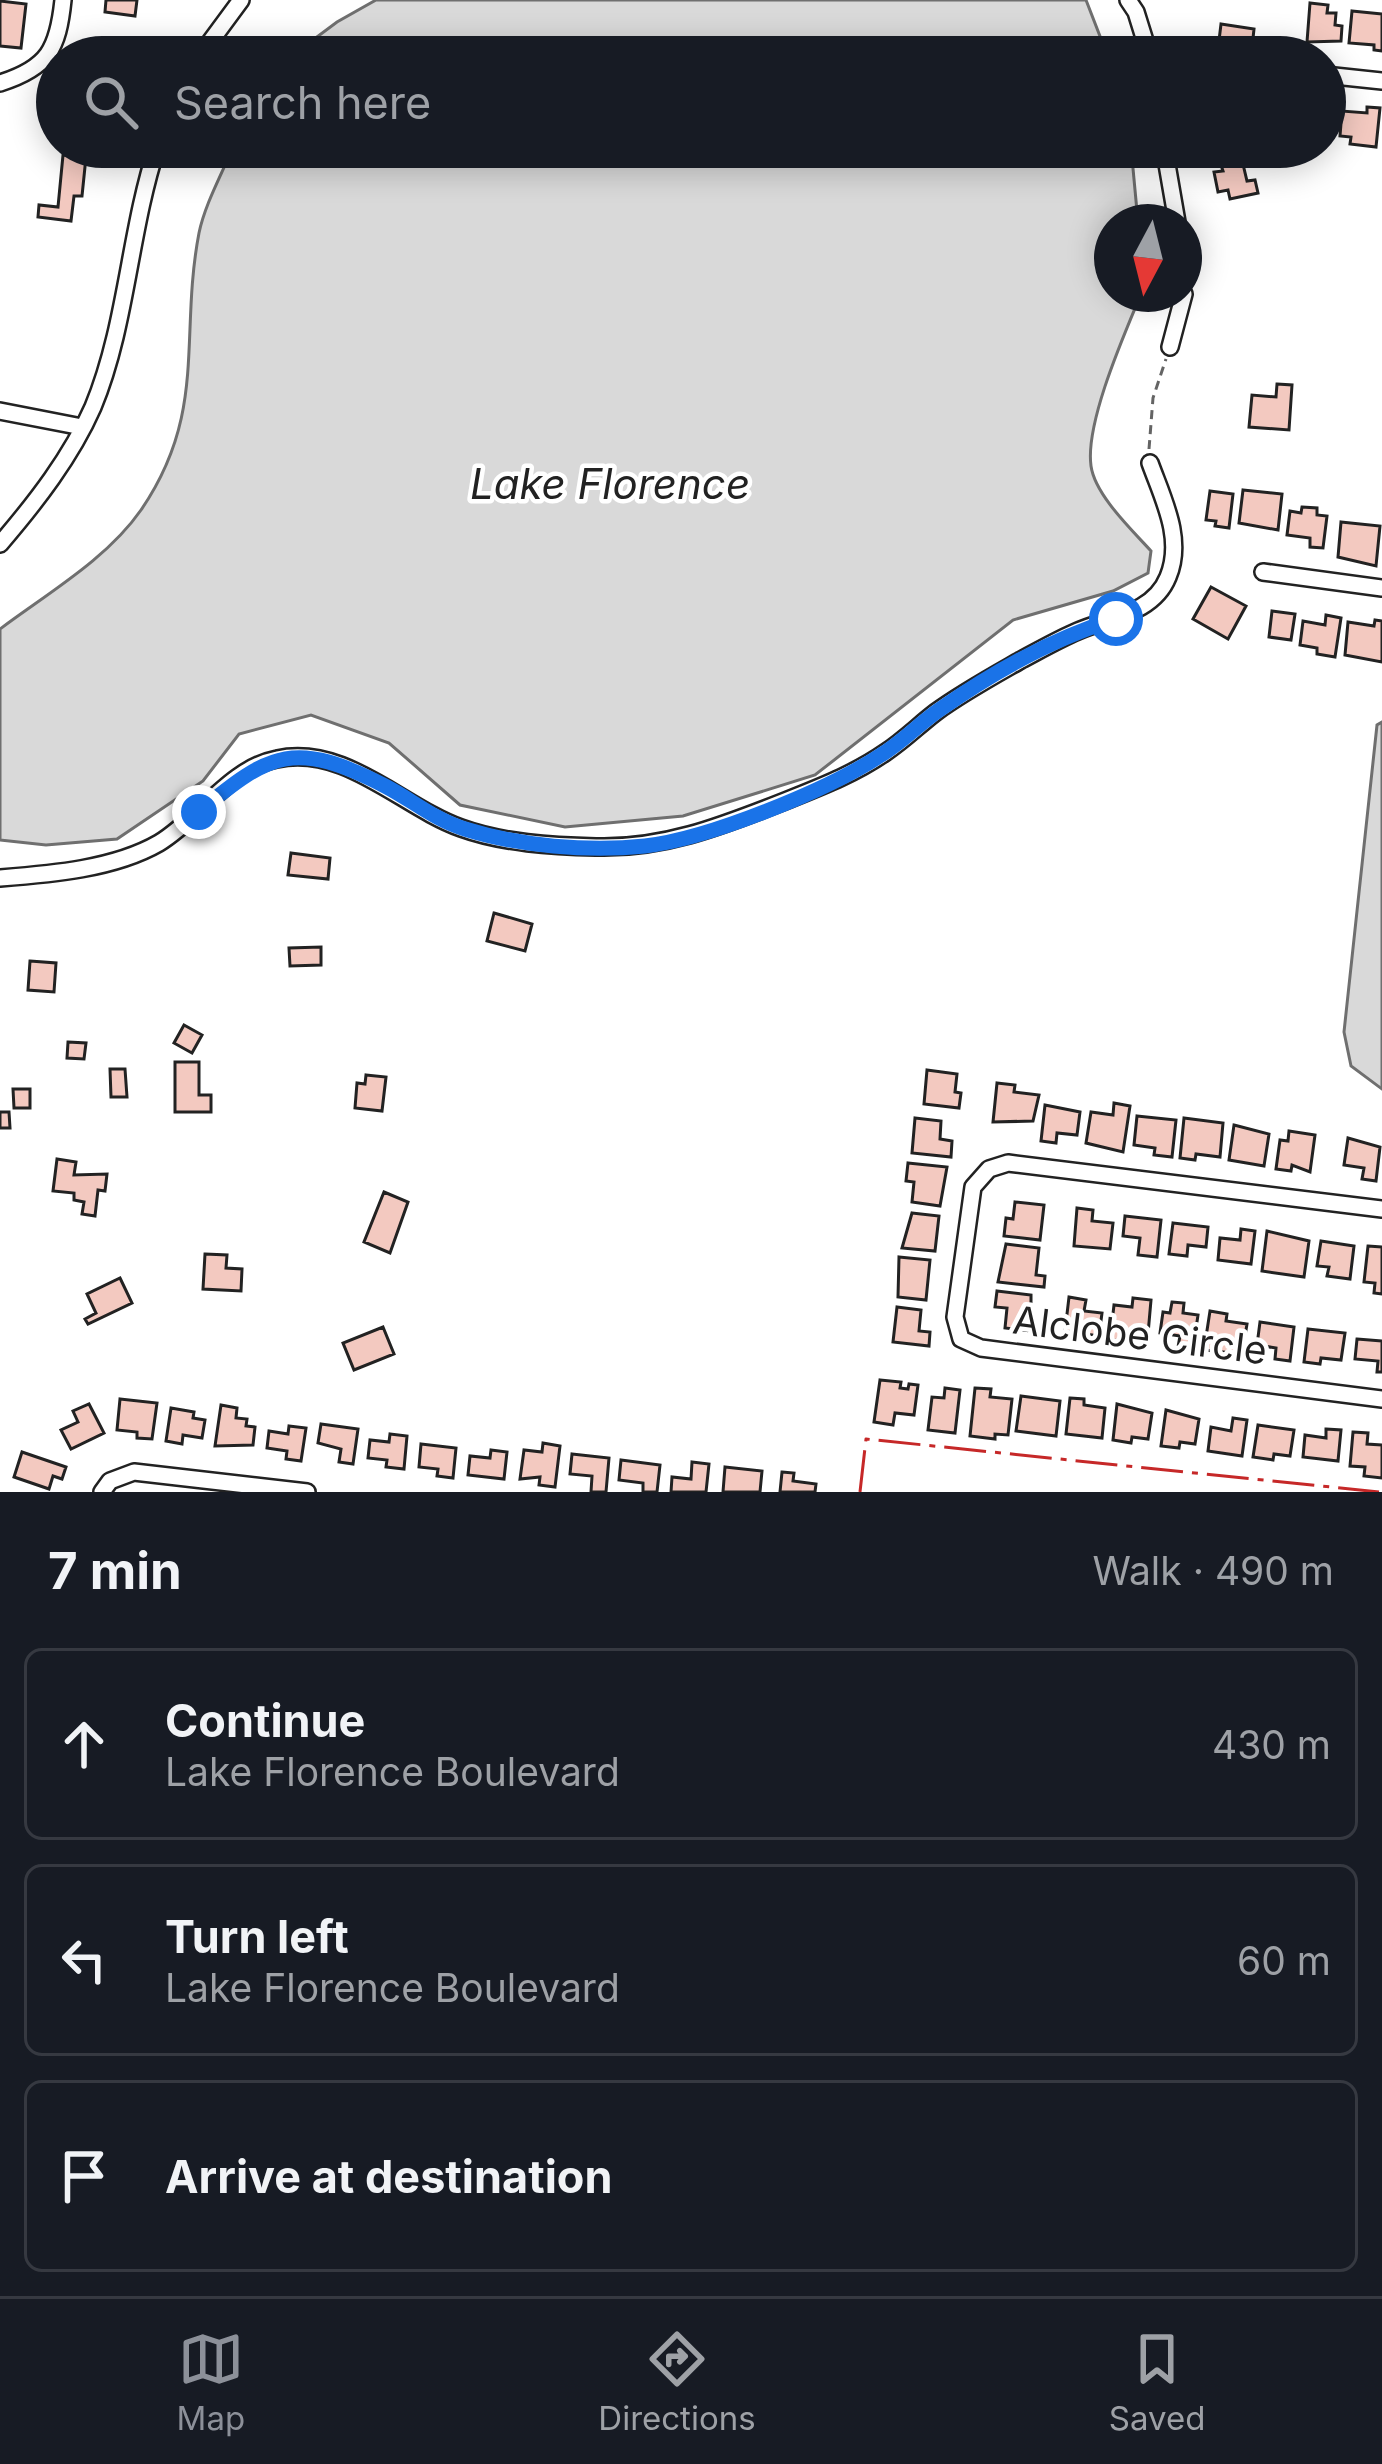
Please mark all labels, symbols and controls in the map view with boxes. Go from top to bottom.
search box [36,36,1346,168]
icon: search [78,69,144,135]
text: Search here [174,75,431,130]
north arrow [1094,204,1202,312]
water label: Lake Florence [470,458,750,509]
route start [1089,592,1143,646]
route end [172,785,226,839]
street label: Alclobe Circle [1010,1296,1270,1373]
text: 7 min [48,1540,182,1601]
text: Walk · 490 m [1093,1547,1334,1594]
text: Continue [165,1693,365,1748]
icon: ahead [51,1711,117,1777]
text: 430 m [1212,1721,1331,1768]
text: Lake Florence Boulevard [165,1748,620,1795]
text: Turn left [165,1909,349,1964]
icon: left [51,1927,117,1993]
text: 60 m [1237,1937,1331,1984]
text: Lake Florence Boulevard [165,1964,620,2011]
icon: arrive [51,2143,117,2209]
text: Arrive at destination [165,2149,612,2204]
tab: Map [177,2326,245,2438]
tab: Directions [598,2326,756,2438]
tab: Saved [1109,2326,1205,2438]

